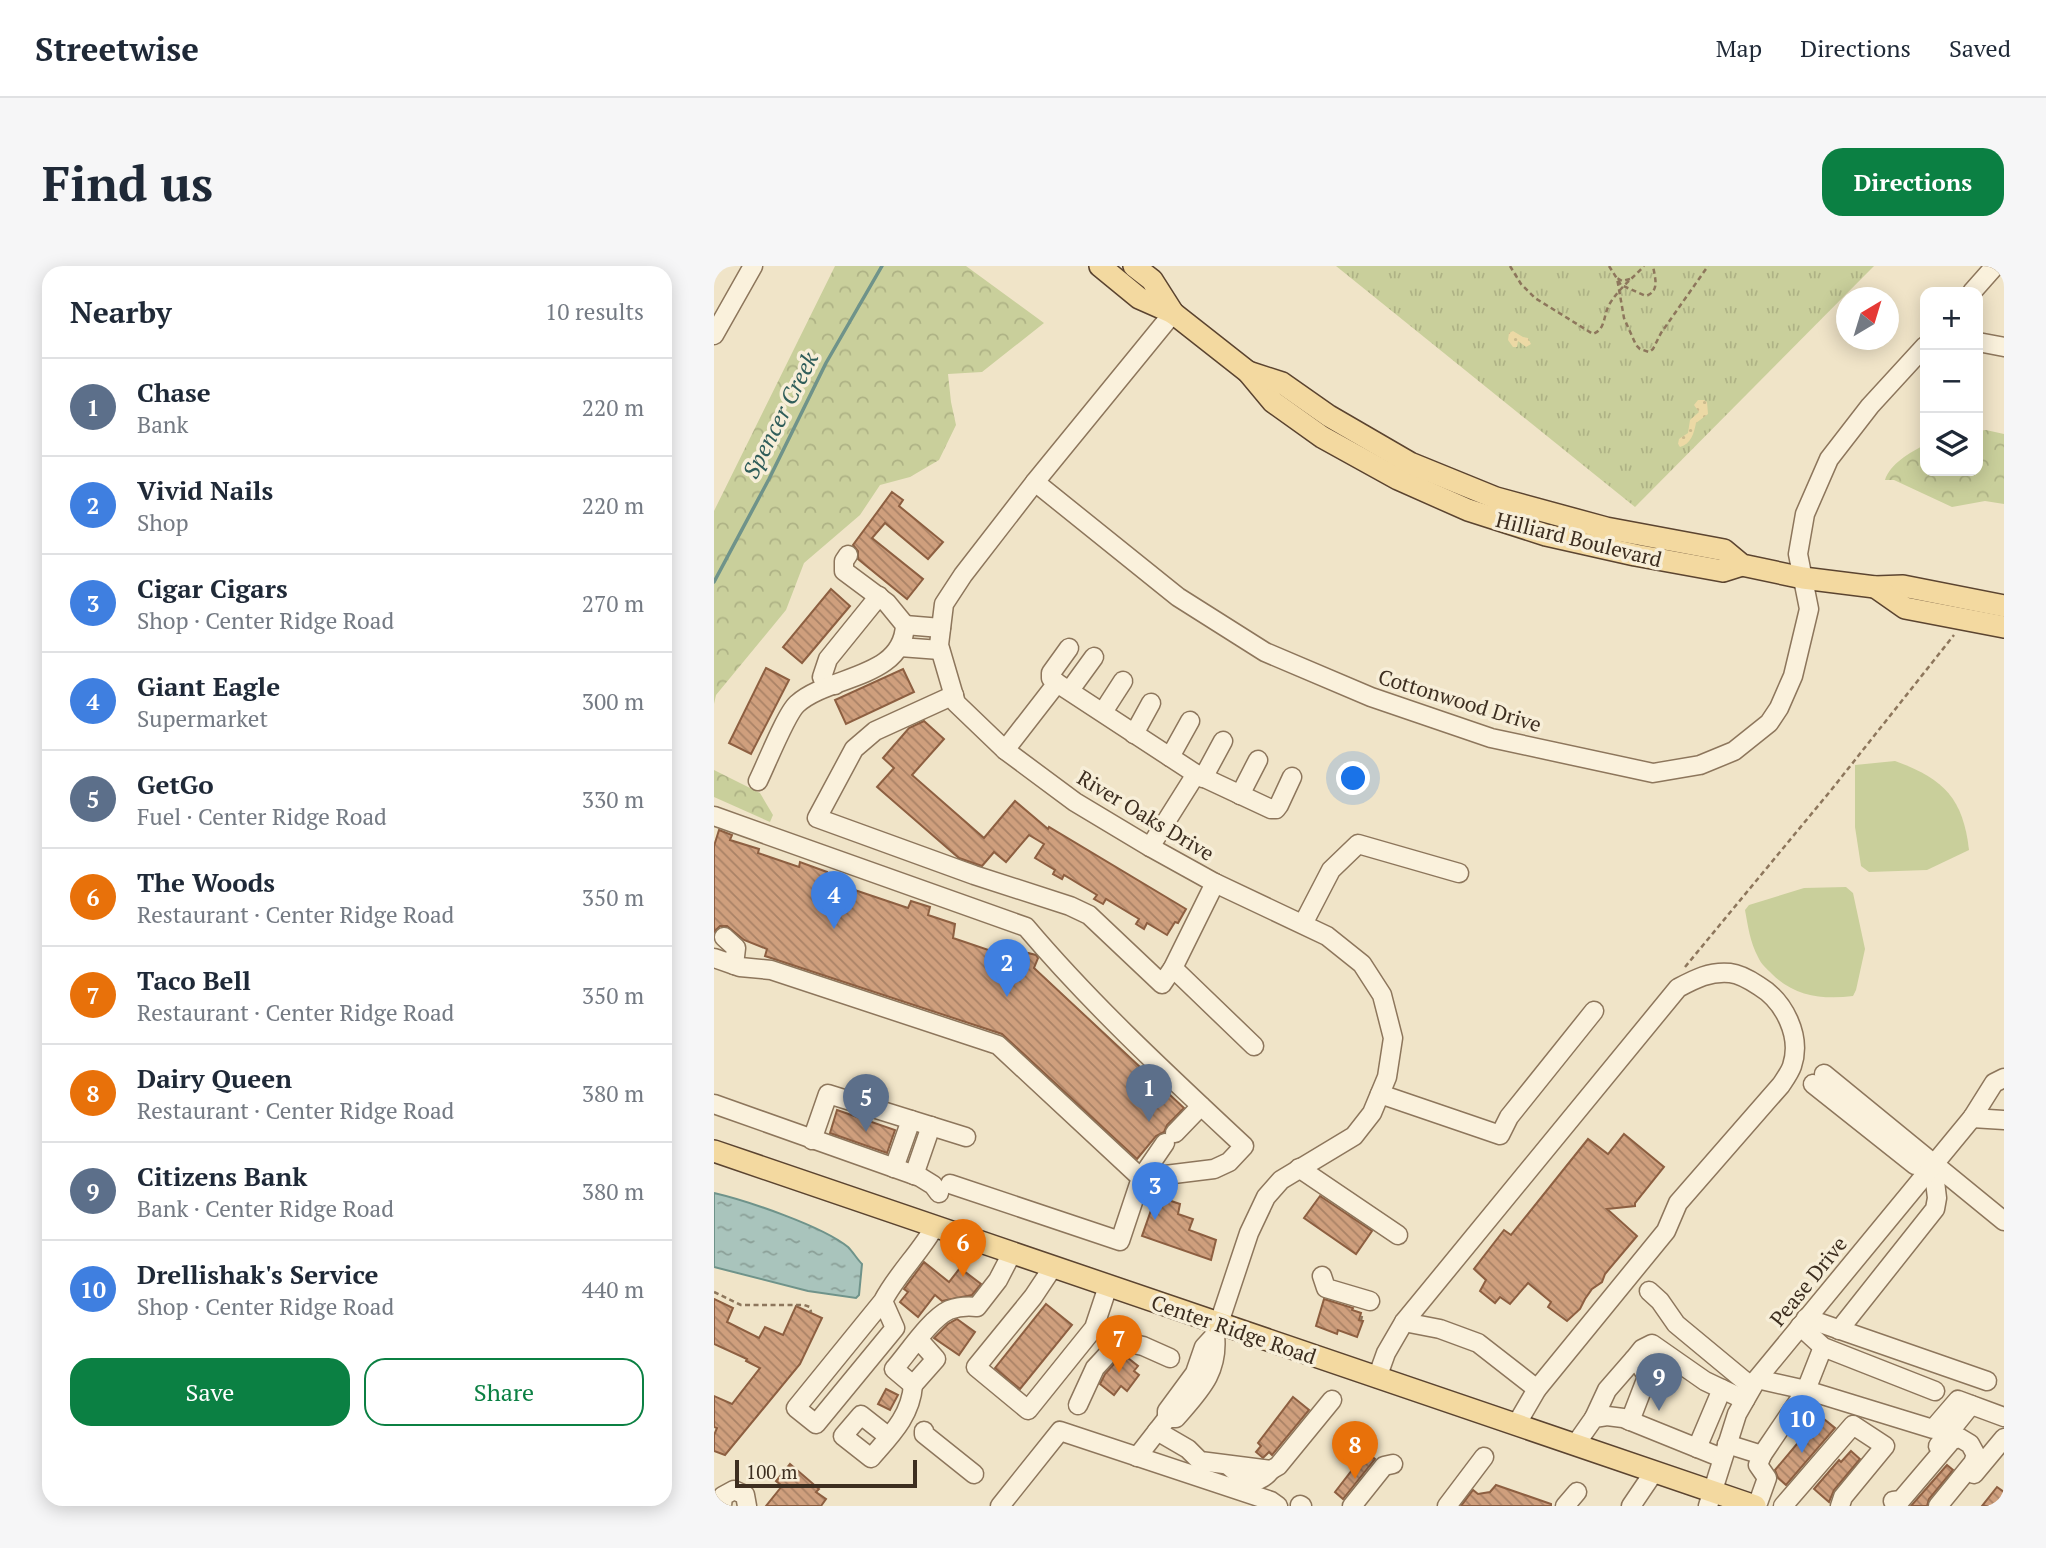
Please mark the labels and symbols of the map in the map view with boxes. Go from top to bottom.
north arrow [1836,287,1899,350]
water label: Spencer Creek [735,346,826,483]
street label: Hilliard Boulevard [1493,505,1665,573]
street label: Cottonwood Drive [1375,662,1545,738]
your location [1336,761,1370,795]
street label: River Oaks Drive [1072,763,1220,867]
pin: 4 [811,871,857,929]
pin: 2 [984,939,1030,997]
pin: 1 [1126,1064,1172,1122]
pin: 5 [843,1074,889,1132]
pin: 3 [1132,1162,1178,1220]
pin: 6 [940,1219,986,1277]
street label: Pease Drive [1763,1230,1853,1332]
street label: Center Ridge Road [1148,1288,1320,1370]
pin: 7 [1096,1315,1142,1373]
pin: 9 [1636,1353,1682,1411]
pin: 10 [1779,1395,1825,1453]
pin: 8 [1332,1421,1378,1479]
scale bar [735,1457,917,1489]

